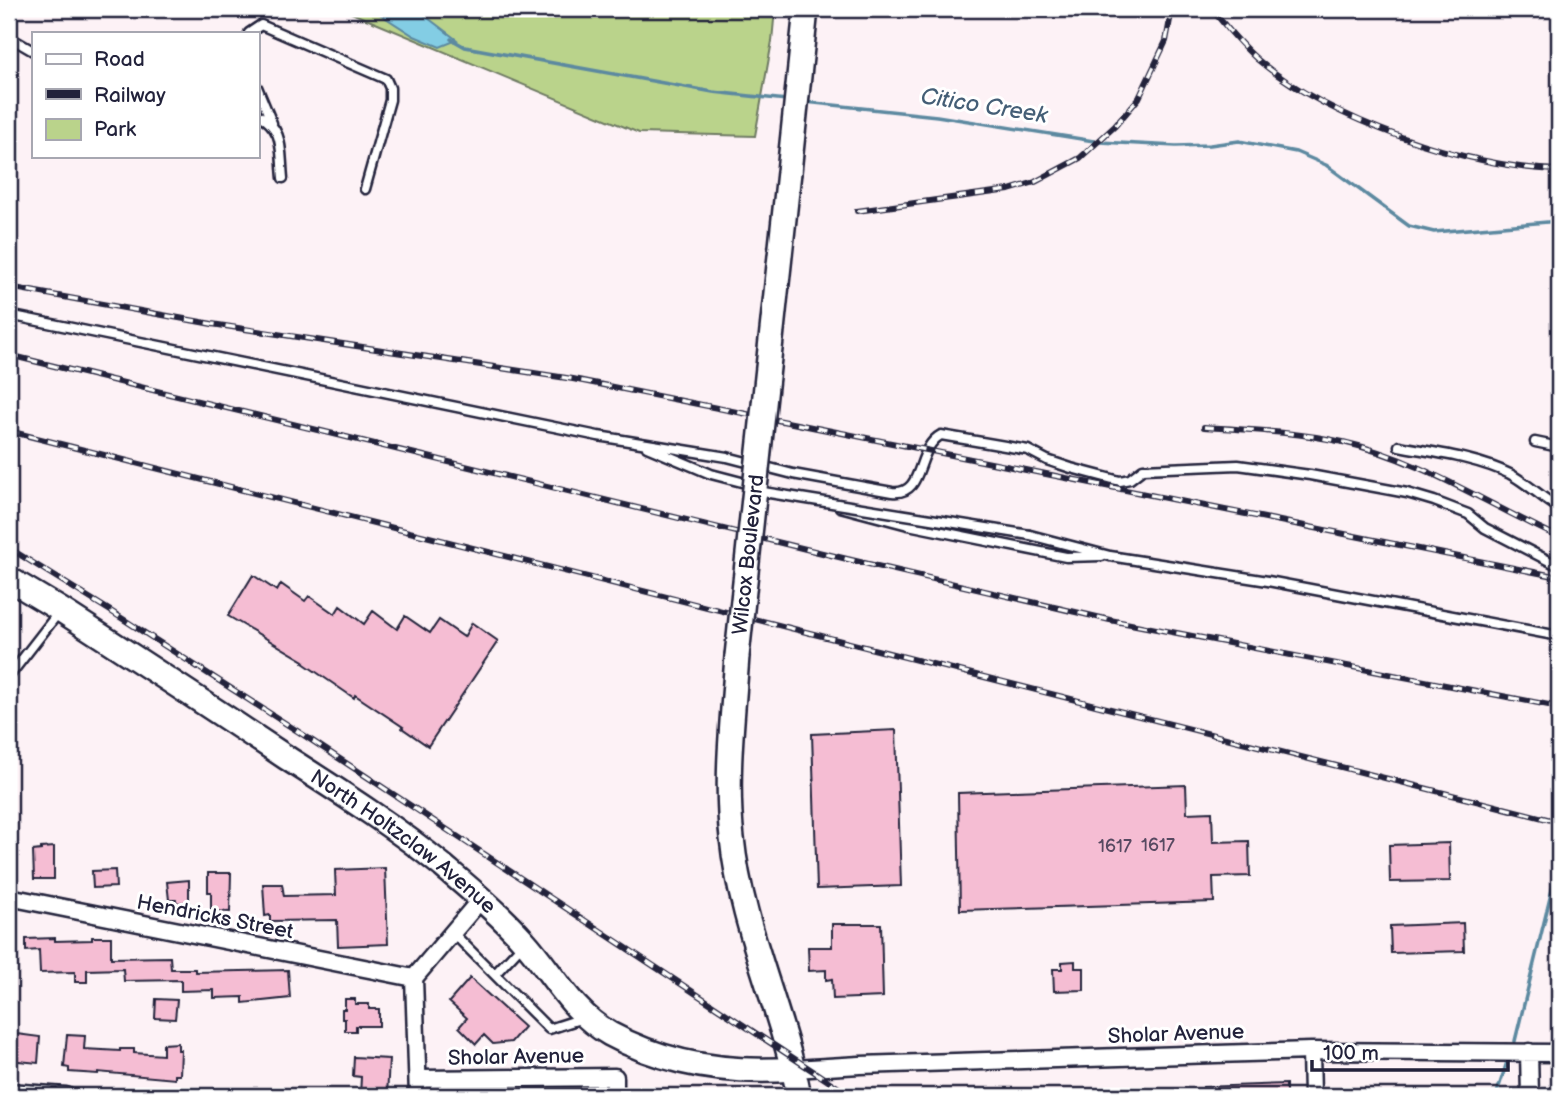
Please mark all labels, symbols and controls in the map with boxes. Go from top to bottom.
legend [32,32,259,158]
text: Road [94,47,145,72]
water label: Citico Creek [919,82,1050,130]
text: Railway [94,83,166,108]
text: Park [94,117,137,142]
street label: Wilcox Boulevard [727,473,769,636]
street label: North Holtzclaw Avenue [306,764,501,919]
house number: 1617 [1141,835,1175,856]
house number: 1617 [1098,836,1132,857]
street label: Hendricks Street [135,890,296,945]
street label: Sholar Avenue [1107,1019,1245,1049]
scale bar [1312,1028,1508,1072]
text: 100 m [1323,1041,1379,1066]
street label: Sholar Avenue [448,1043,584,1071]

